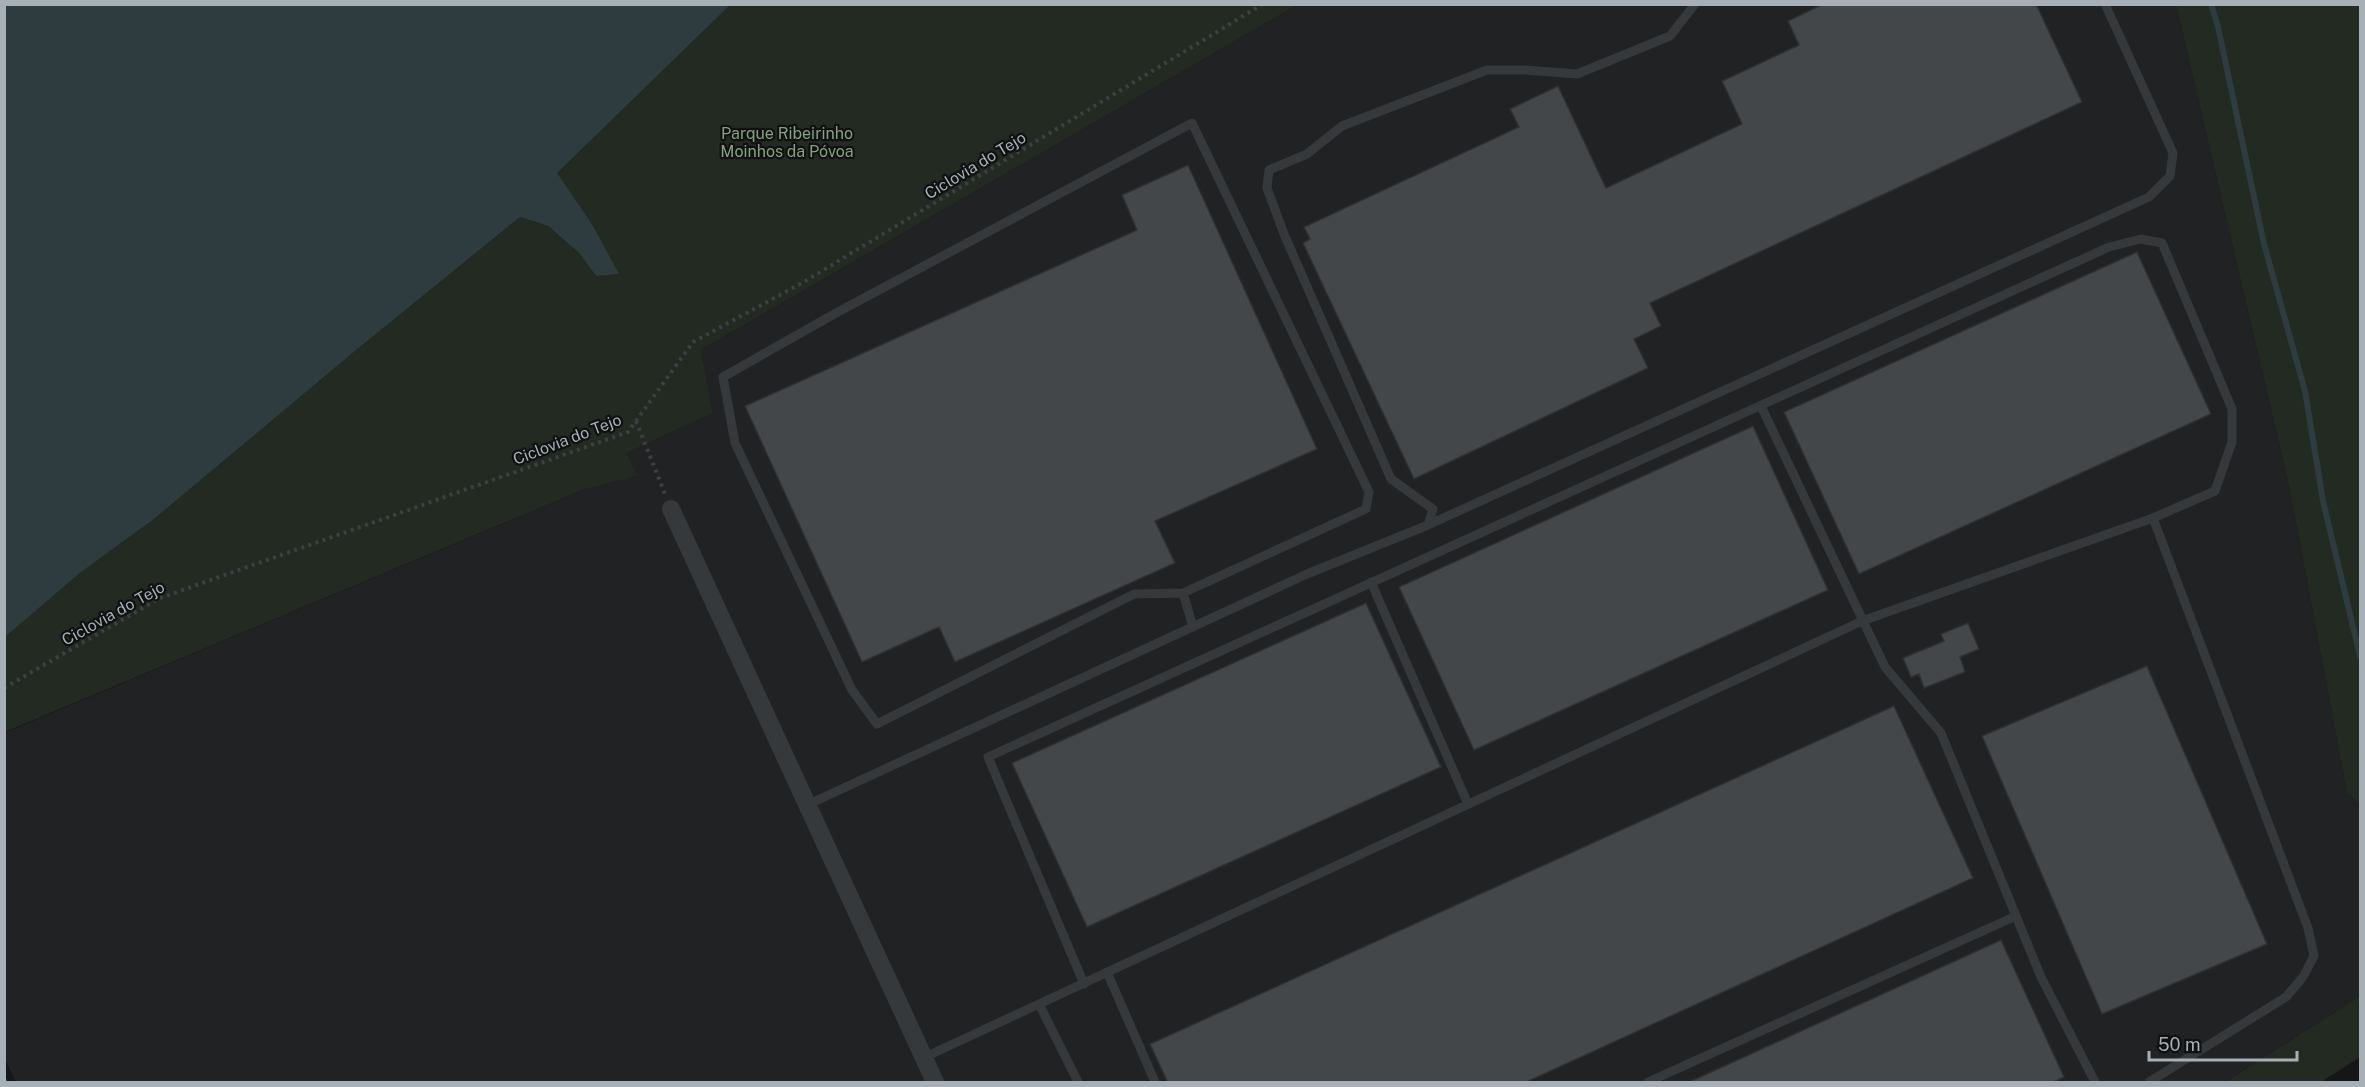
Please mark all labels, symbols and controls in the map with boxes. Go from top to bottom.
park label: Parque Ribeirinho Moinhos da Póvoa [720,124,854,161]
street label: Ciclovia do Tejo [921,128,1029,203]
street label: Ciclovia do Tejo [510,410,624,469]
street label: Ciclovia do Tejo [59,577,168,650]
scale bar [2149,1024,2298,1062]
text: 50 m [2158,1034,2201,1055]

